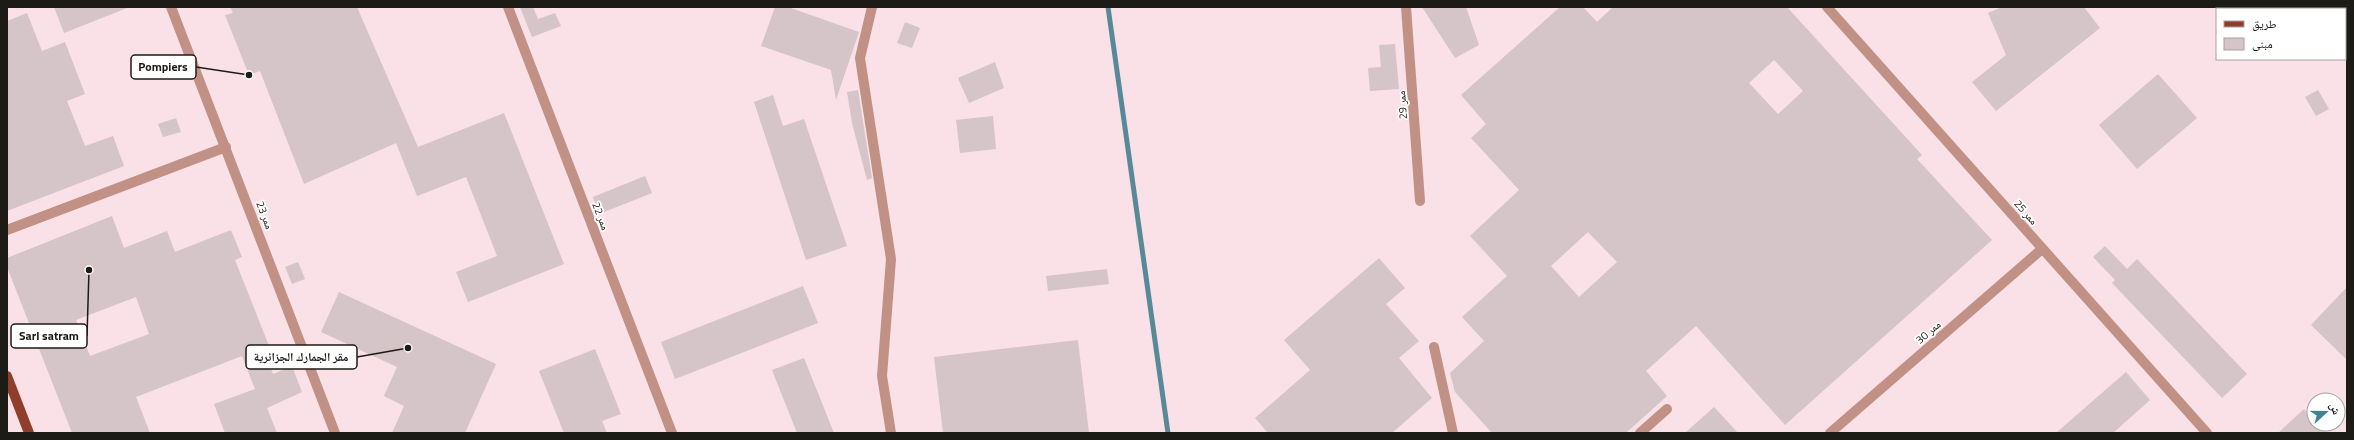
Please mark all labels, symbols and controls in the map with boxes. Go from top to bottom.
legend [2216,8,2346,60]
text: طريق [2252,14,2277,33]
text: مبنى [2252,34,2273,53]
callout: Pompiers [131,55,196,79]
text: Pompiers [138,57,188,76]
street label: ممر 29 [1393,90,1411,120]
street label: ممر 25 [2010,196,2042,228]
street label: ممر 23 [252,199,278,231]
street label: ممر 22 [588,200,614,232]
street label: ممر 30 [1912,317,1944,347]
callout: Sarl satram [11,324,87,348]
text: Sarl satram [19,326,79,345]
callout: مقر الجمارك الجزائرية [246,345,357,369]
text: مقر الجمارك الجزائرية [254,347,349,366]
north arrow [2306,392,2346,432]
text: ش [2326,400,2345,417]

